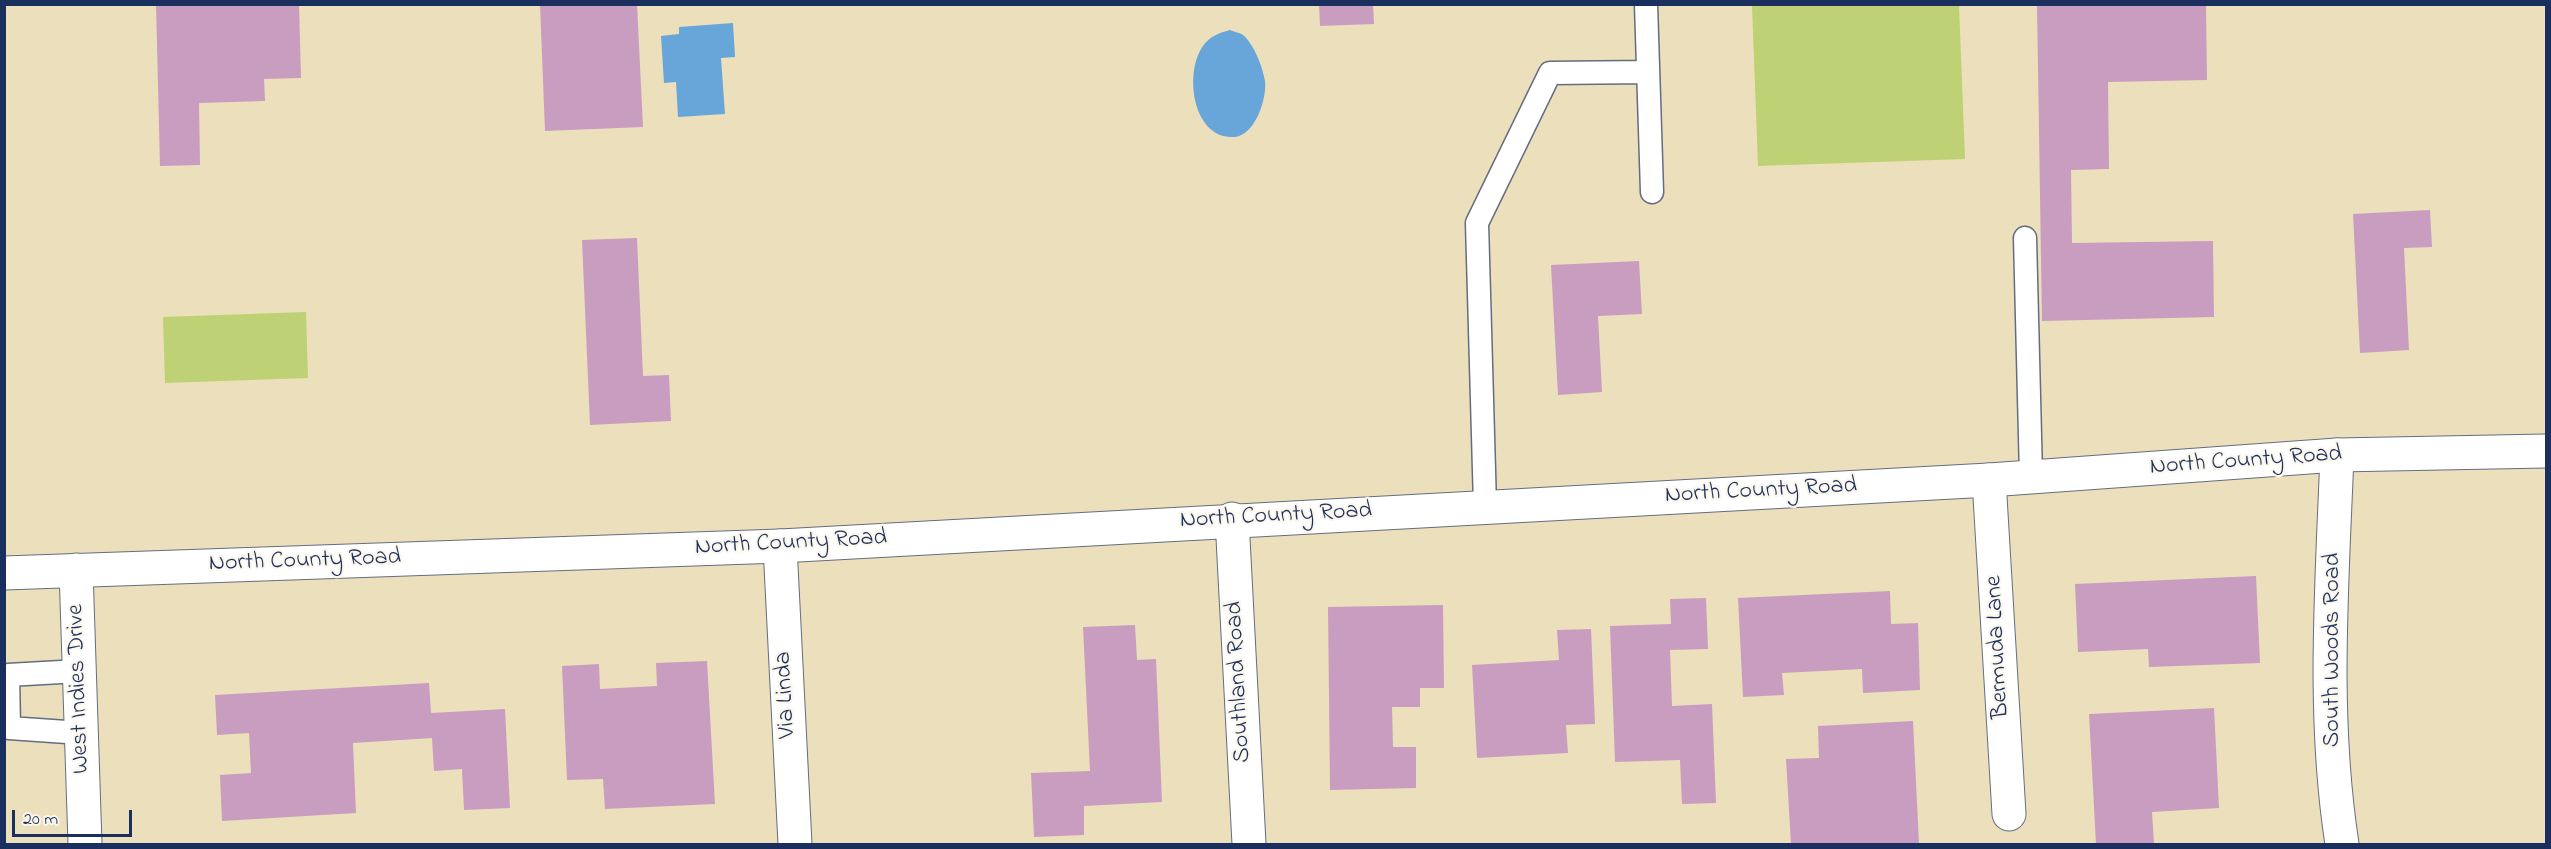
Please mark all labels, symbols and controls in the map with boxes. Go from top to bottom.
street label: North County Road [2149,441,2343,483]
street label: North County Road [1664,473,1858,511]
street label: North County Road [1179,498,1373,536]
street label: North County Road [694,525,888,563]
street label: North County Road [208,544,402,580]
street label: South Woods Road [2320,553,2348,747]
street label: Bermuda Lane [1981,575,2017,719]
street label: Southland Road [1221,601,1259,763]
street label: West Indies Drive [63,604,97,774]
street label: Via Linda [770,651,804,739]
scale bar [15,798,135,836]
text: 20 m [23,807,58,833]

